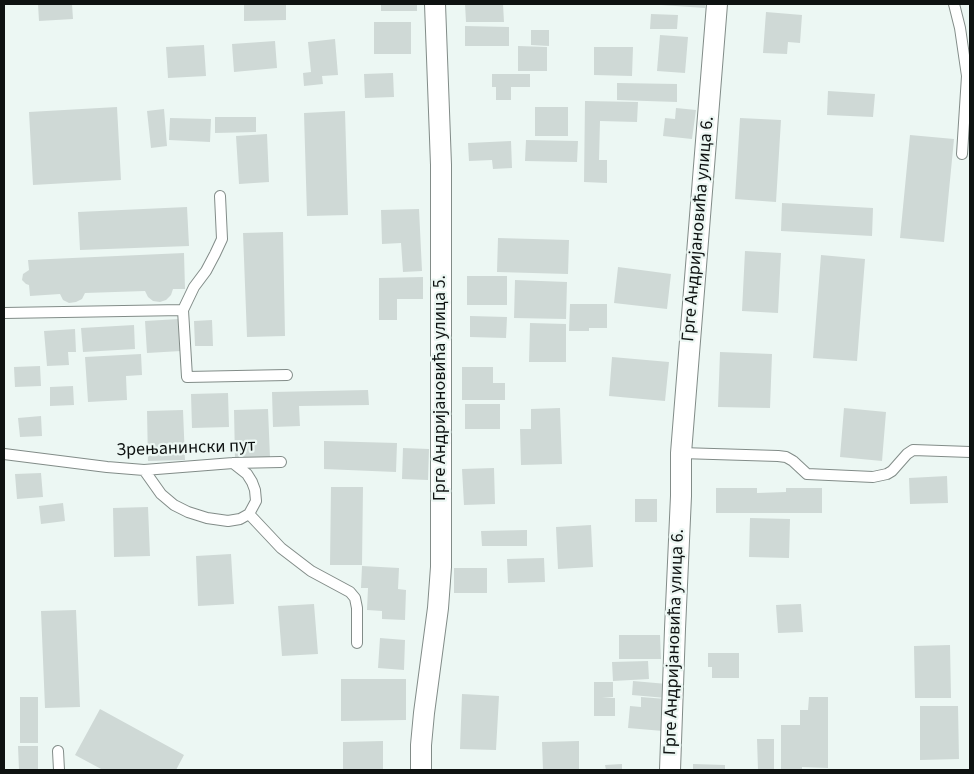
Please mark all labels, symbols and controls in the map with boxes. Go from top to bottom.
street label: Грге Андријановића улица 6. [678,115,720,343]
street label: Грге Андријановића улица 5. [430,275,452,501]
street label: Зрењанински пут [116,436,256,462]
street label: Грге Андријановића улица 6. [660,529,690,755]

